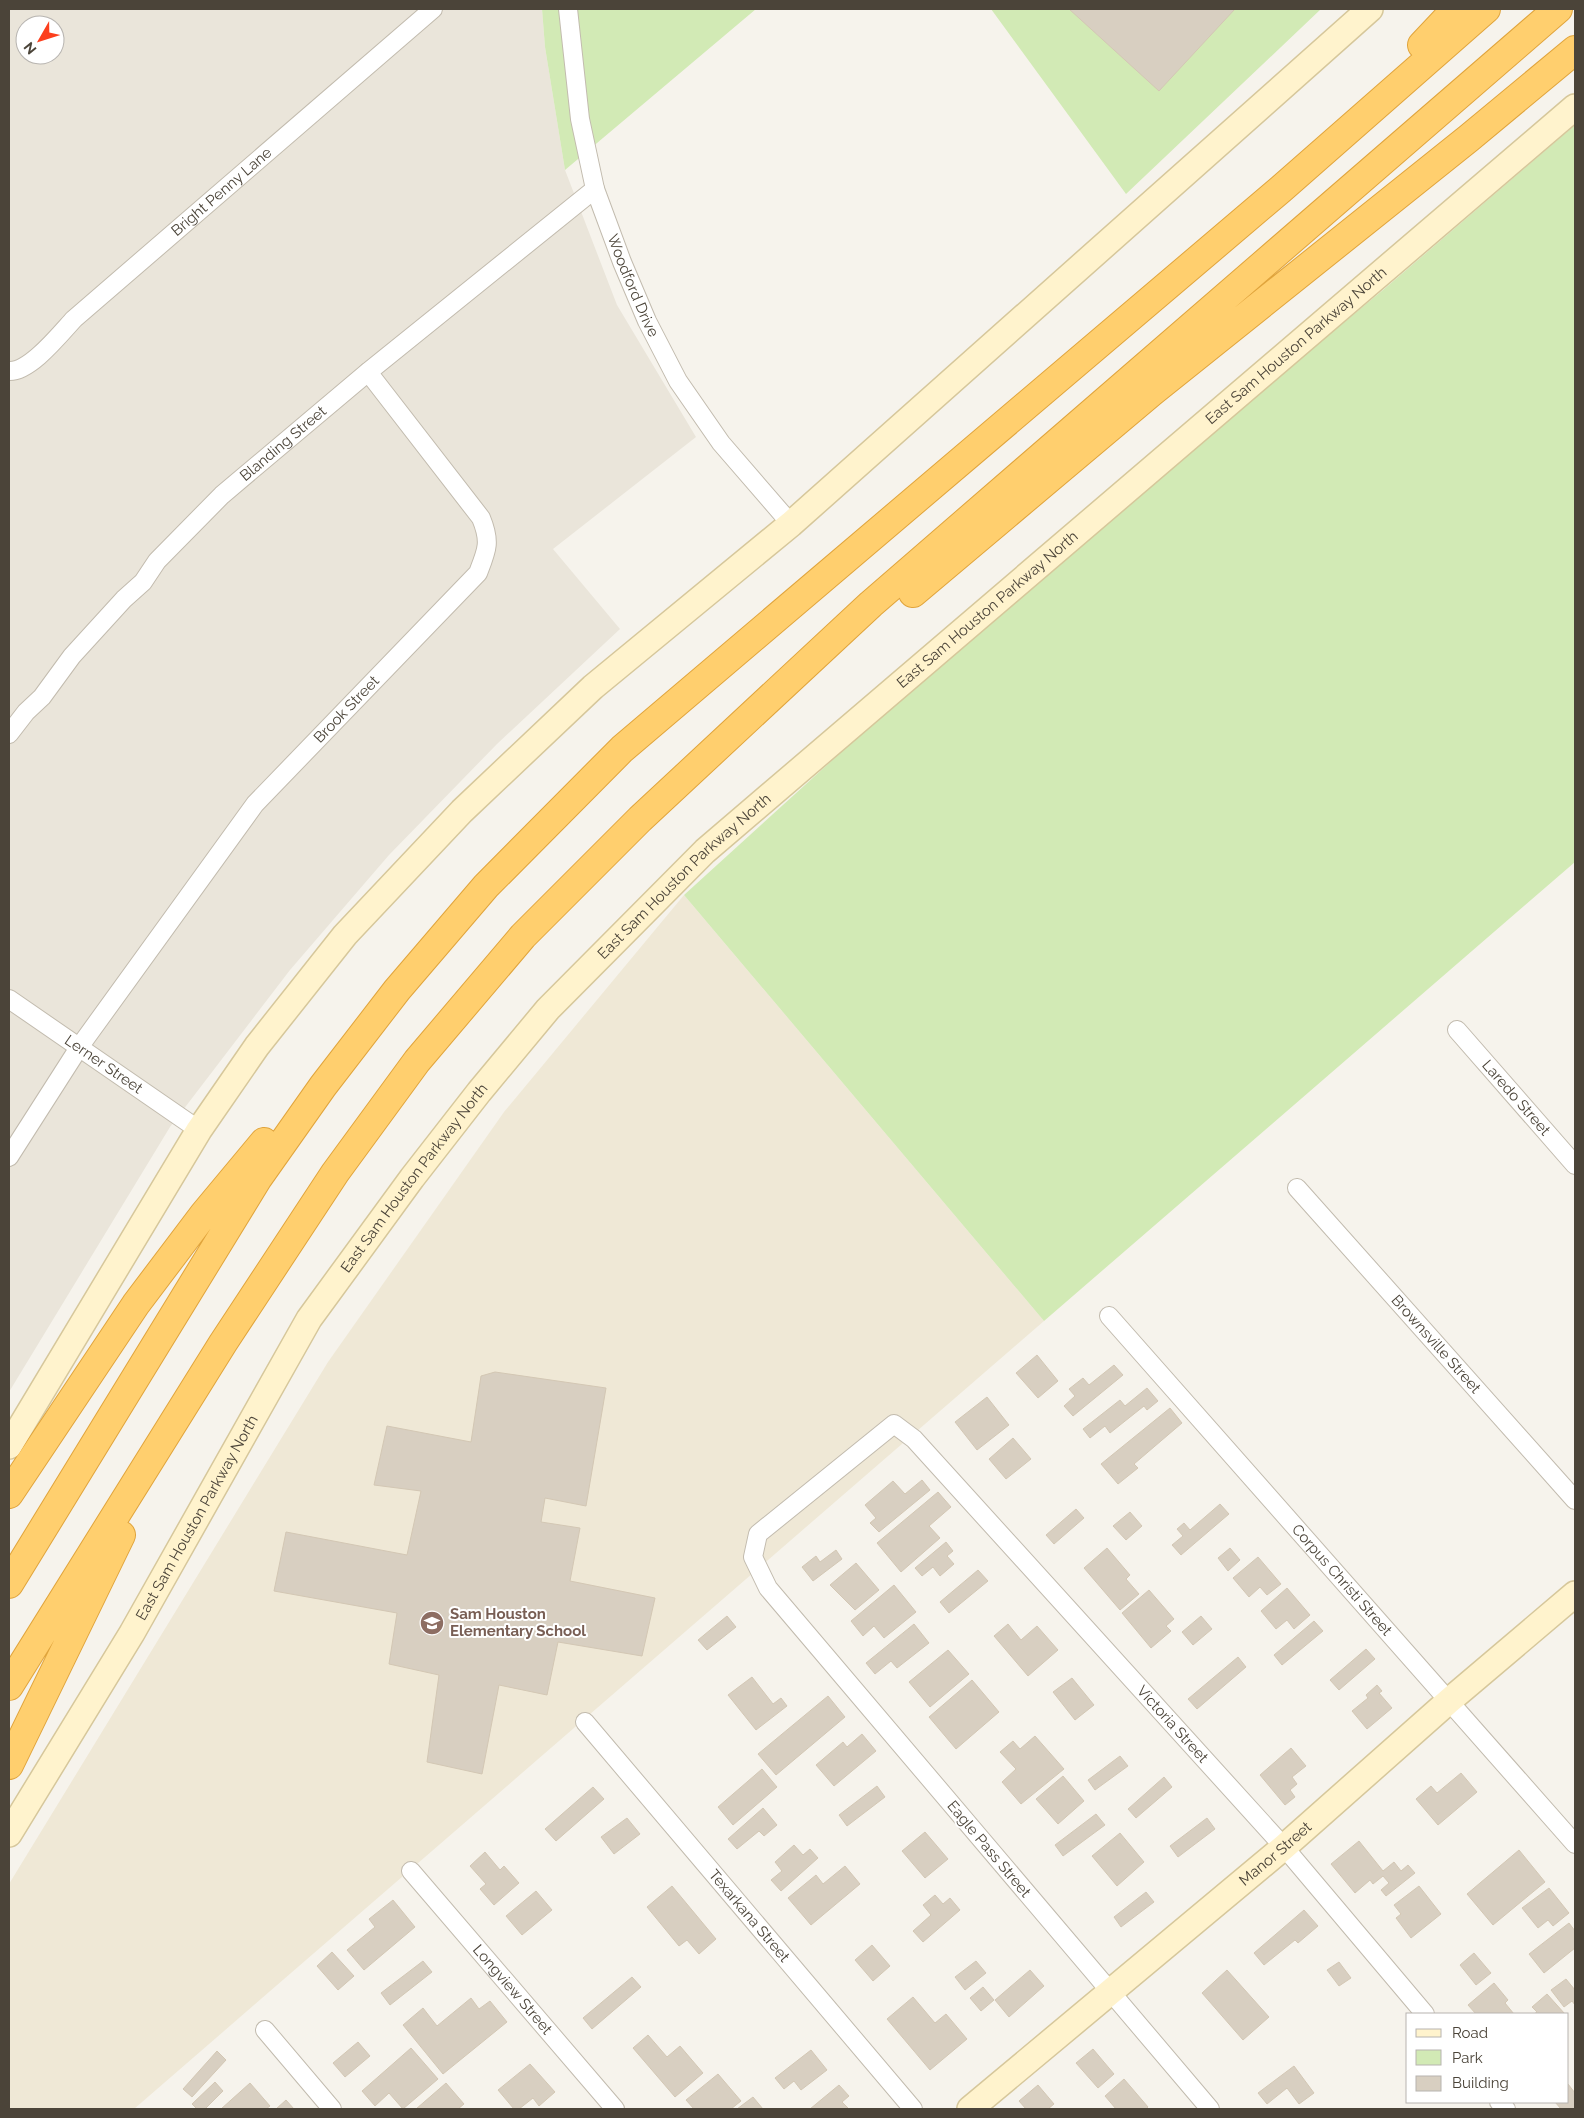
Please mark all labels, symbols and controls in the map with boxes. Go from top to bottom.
north arrow [15,15,65,65]
text: N [20,39,39,57]
street label: Bright Penny Lane [168,143,276,240]
street label: Woodford Drive [604,232,663,340]
street label: East Sam Houston Parkway North [1202,263,1390,428]
street label: Blanding Street [236,402,330,485]
street label: East Sam Houston Parkway North [893,527,1082,692]
street label: Brook Street [310,672,383,747]
street label: East Sam Houston Parkway North [594,790,775,963]
street label: Lerner Street [61,1031,146,1097]
street label: Laredo Street [1478,1056,1554,1139]
street label: East Sam Houston Parkway North [337,1080,491,1276]
street label: Brownsville Street [1388,1291,1484,1397]
street label: East Sam Houston Parkway North [132,1412,262,1623]
street label: Corpus Christi Street [1288,1521,1396,1639]
place label: Sam Houston Elementary School [450,1605,586,1640]
school or university icon: Sam Houston Elementary School [419,1610,445,1636]
street label: Victoria Street [1133,1682,1212,1766]
street label: Eagle Pass Street [943,1797,1035,1901]
street label: Manor Street [1236,1818,1315,1890]
street label: Texarkana Street [705,1866,793,1966]
street label: Longview Street [469,1941,556,2038]
legend [1406,2013,1569,2103]
text: Road [1452,2024,1488,2042]
text: Park [1452,2049,1483,2067]
text: Building [1452,2074,1509,2092]

